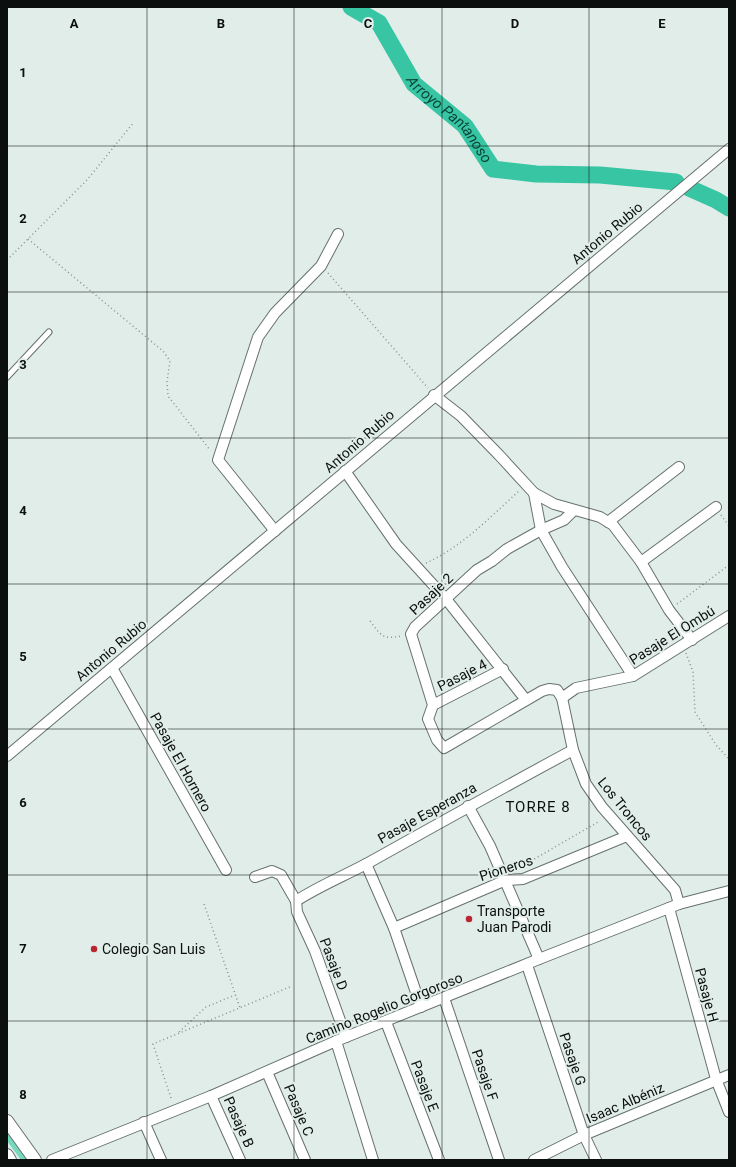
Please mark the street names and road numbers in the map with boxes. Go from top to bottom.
street label: Antonio Rubio [568,199,646,267]
street label: Antonio Rubio [321,406,397,476]
street label: Pasaje 2 [406,570,456,618]
street label: Pasaje El Ombú [626,602,718,668]
street label: Antonio Rubio [72,616,150,684]
street label: Pasaje 4 [435,656,490,694]
street label: Pasaje El Hornero [147,710,215,814]
street label: Los Troncos [595,774,655,844]
street label: Pasaje Esperanza [375,779,479,847]
street label: Pioneros [477,852,535,884]
street label: Pasaje D [317,936,351,992]
street label: Pasaje H [692,966,722,1024]
street label: Camino Rogelio Gorgoroso [303,969,465,1047]
street label: Pasaje G [556,1030,590,1088]
street label: Pasaje F [469,1047,501,1103]
street label: Pasaje E [408,1058,442,1114]
street label: Isaac Albéniz [584,1079,666,1127]
street label: Pasaje C [281,1082,317,1138]
street label: Pasaje B [221,1094,257,1150]

